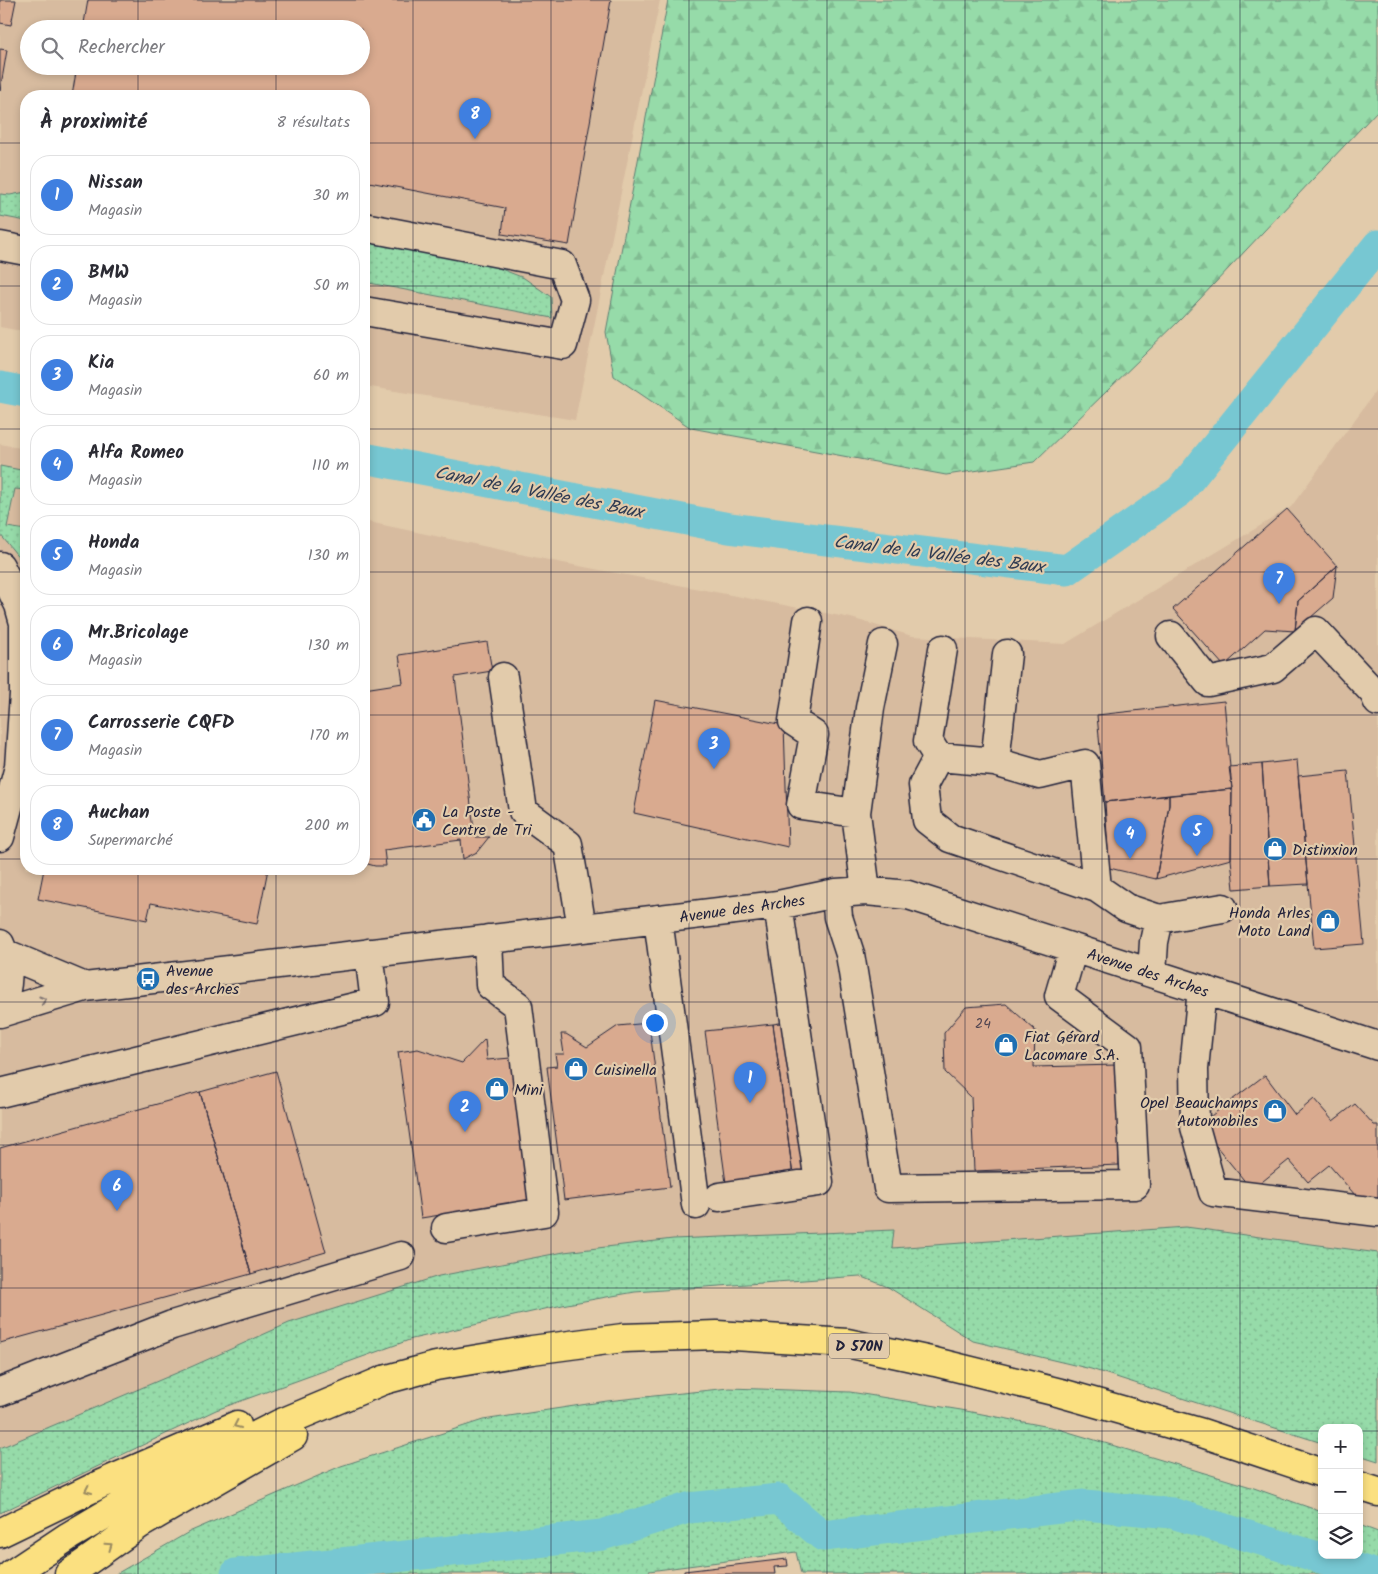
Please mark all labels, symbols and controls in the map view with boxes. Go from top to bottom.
search box [20,20,370,75]
text: Rechercher [78,33,165,63]
icon: search [38,34,66,62]
pin: 8 [459,98,491,139]
text: À proximité [40,106,147,139]
text: 8 résultats [277,110,350,135]
text: Nissan [88,168,143,198]
text: 1 [55,183,59,208]
text: 30 m [313,183,349,208]
text: Magasin [88,198,142,223]
text: BMW [88,258,129,288]
text: 2 [52,273,62,298]
text: 50 m [313,273,349,298]
text: Magasin [88,288,142,313]
text: Kia [88,348,114,378]
text: 3 [53,363,61,388]
text: 60 m [313,363,349,388]
text: Magasin [88,378,142,403]
text: Alfa Romeo [88,438,184,468]
text: 4 [53,453,61,478]
text: 110 m [312,453,349,478]
water label: Canal de la Vallée des Baux [432,459,649,529]
text: Magasin [88,468,142,493]
text: Honda [88,528,140,558]
water label: Canal de la Vallée des Baux [832,528,1049,583]
text: 5 [53,543,61,568]
text: 130 m [308,543,349,568]
text: Magasin [88,558,142,583]
pin: 7 [1263,563,1295,604]
text: Mr.Bricolage [88,618,189,648]
text: 6 [53,633,61,658]
text: 130 m [308,633,349,658]
text: Magasin [88,648,142,673]
text: Carrosserie CQFD [88,708,234,738]
text: 7 [53,723,61,748]
text: 170 m [309,723,349,748]
pin: 3 [698,728,730,769]
text: Magasin [88,738,142,763]
text: Auchan [88,798,149,828]
place label: La Poste - Centre de Tri [442,800,533,843]
public building icon: La Poste - Centre de Tri [411,807,437,833]
text: 8 [52,813,62,838]
text: 200 m [305,813,349,838]
pin: 5 [1181,815,1213,856]
pin: 4 [1114,818,1146,859]
text: Supermarché [88,828,173,853]
shop icon: Distinxion [1262,836,1288,862]
place label: Distinxion [1292,838,1358,863]
street label: Avenue des Arches [678,888,807,931]
place label: Honda Arles Moto Land [1229,901,1311,944]
shop icon: Honda Arles Moto Land [1315,908,1341,934]
street label: Avenue des Arches [1083,942,1212,1005]
place label: Avenue des Arches [166,959,239,1002]
bus stop icon: Avenue des Arches [135,966,161,992]
one-way arrow [38,996,46,1006]
your location [642,1010,668,1036]
house number: 24 [975,1013,991,1035]
place label: Fiat Gérard Lacomare S.A. [1024,1025,1120,1068]
shop icon: Fiat Gérard Lacomare S.A. [993,1032,1019,1058]
shop icon: Cuisinella [563,1056,589,1082]
place label: Cuisinella [594,1058,657,1083]
pin: 1 [734,1062,766,1103]
shop icon: Mini [484,1076,510,1102]
place label: Mini [514,1078,544,1103]
pin: 2 [449,1091,481,1132]
place label: Opel Beauchamps Automobiles [1140,1091,1258,1134]
shop icon: Opel Beauchamps Automobiles [1262,1098,1288,1124]
pin: 6 [101,1170,133,1211]
road number: D 570N [829,1334,889,1358]
one-way arrow [233,1419,242,1430]
map controls [1318,1424,1363,1559]
button: + [1318,1424,1363,1469]
button: − [1318,1469,1363,1514]
one-way arrow [85,1484,94,1494]
button: layers [1318,1514,1363,1559]
one-way arrow [103,1543,113,1552]

